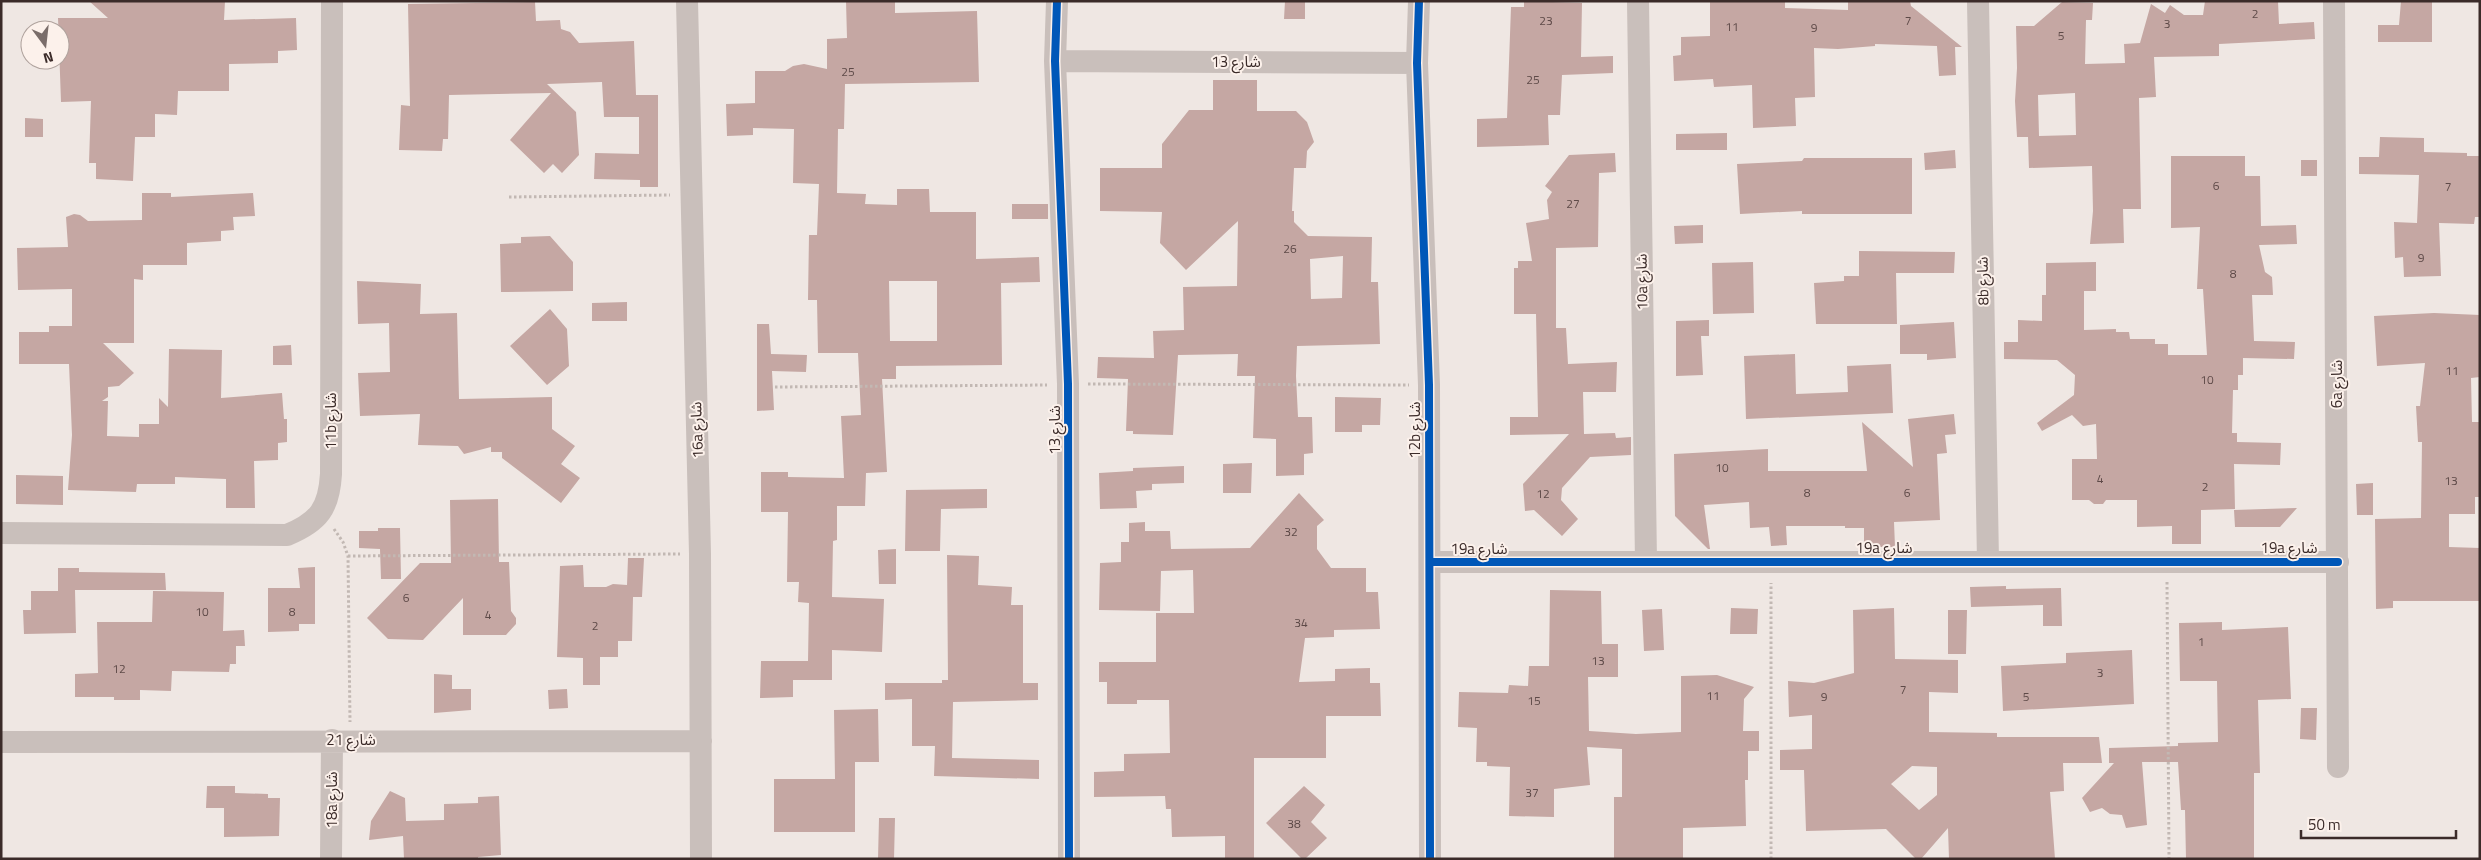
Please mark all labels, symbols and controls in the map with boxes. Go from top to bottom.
house number: 2 [2252,4,2258,23]
house number: 23 [1539,11,1553,30]
house number: 7 [1905,11,1911,30]
house number: 3 [2164,14,2170,33]
house number: 11 [1725,17,1739,36]
house number: 9 [1811,18,1818,37]
north arrow [20,20,70,70]
house number: 5 [2058,26,2065,45]
text: N [41,47,56,69]
street label: شارع 13 [1211,50,1261,74]
house number: 25 [841,62,855,81]
house number: 25 [1526,70,1540,89]
house number: 6 [2213,176,2220,195]
house number: 7 [2445,177,2451,196]
house number: 27 [1566,194,1580,213]
house number: 26 [1283,239,1297,258]
house number: 9 [2418,248,2425,267]
street label: 10a شارع [1630,253,1654,311]
street label: 8b شارع [1971,256,1995,306]
house number: 8 [2230,264,2237,283]
street label: 6a شارع [2325,360,2349,408]
house number: 11 [2445,361,2459,380]
house number: 10 [2200,370,2214,389]
street label: 11b شارع [319,392,343,450]
street label: 16a شارع [684,401,710,459]
street label: 12b شارع [1403,401,1427,459]
street label: شارع 13 [1043,405,1067,455]
house number: 10 [1715,458,1729,477]
house number: 4 [2097,469,2104,488]
house number: 13 [2444,471,2458,490]
house number: 2 [2202,477,2208,496]
house number: 8 [1804,483,1811,502]
house number: 6 [1904,483,1911,502]
house number: 12 [1536,484,1550,503]
house number: 32 [1284,522,1298,541]
street label: 19a شارع [1856,536,1913,560]
street label: 19a شارع [2261,536,2318,560]
street label: 19a شارع [1451,537,1508,561]
house number: 6 [403,588,410,607]
house number: 10 [195,602,209,621]
house number: 8 [289,602,296,621]
house number: 4 [485,605,492,624]
house number: 34 [1294,613,1308,632]
house number: 2 [592,616,598,635]
house number: 1 [2198,632,2204,651]
house number: 13 [1591,651,1605,670]
house number: 12 [112,659,126,678]
house number: 3 [2097,663,2103,682]
house number: 7 [1900,680,1906,699]
house number: 11 [1706,686,1720,705]
house number: 9 [1821,687,1828,706]
house number: 5 [2023,687,2030,706]
house number: 15 [1527,691,1541,710]
street label: شارع 21 [326,728,376,752]
street label: 18a شارع [320,771,344,828]
house number: 37 [1525,783,1539,802]
scale bar [2301,808,2456,840]
text: 50 m [2308,813,2341,836]
house number: 38 [1287,814,1301,833]

